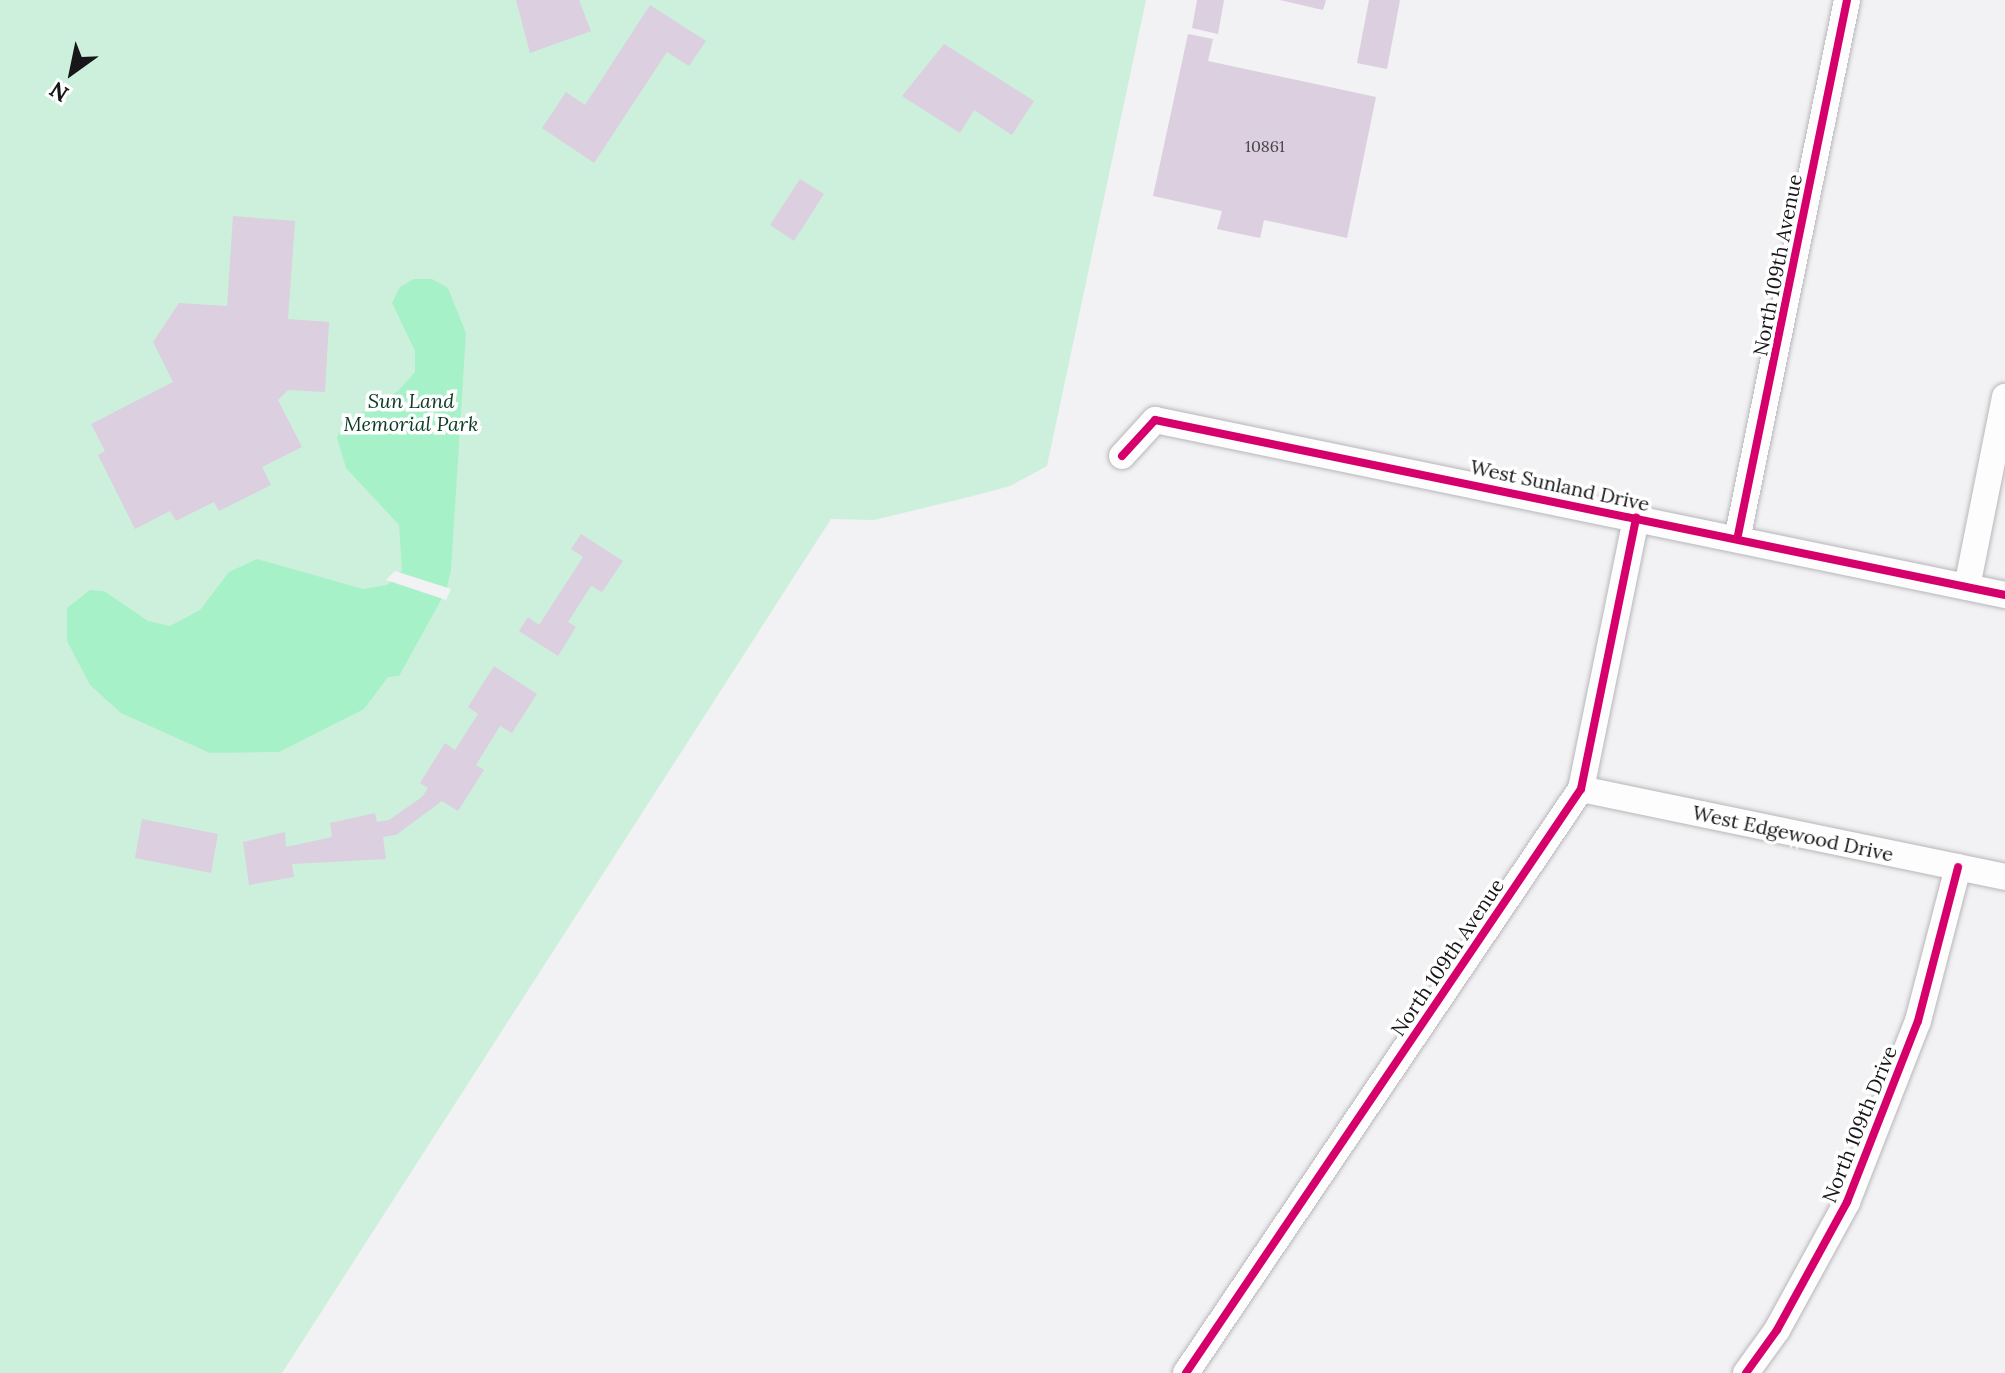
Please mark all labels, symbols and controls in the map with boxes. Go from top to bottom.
north arrow [32,32,112,112]
text: N [44,76,74,109]
house number: 10861 [1245,136,1285,156]
street label: North 109th Avenue [1748,172,1806,358]
park label: Sun Land Memorial Park [344,388,478,435]
street label: West Sunland Drive [1468,454,1652,516]
street label: West Edgewood Drive [1690,800,1896,866]
street label: North 109th Avenue [1385,874,1509,1040]
street label: North 109th Drive [1817,1042,1901,1206]

